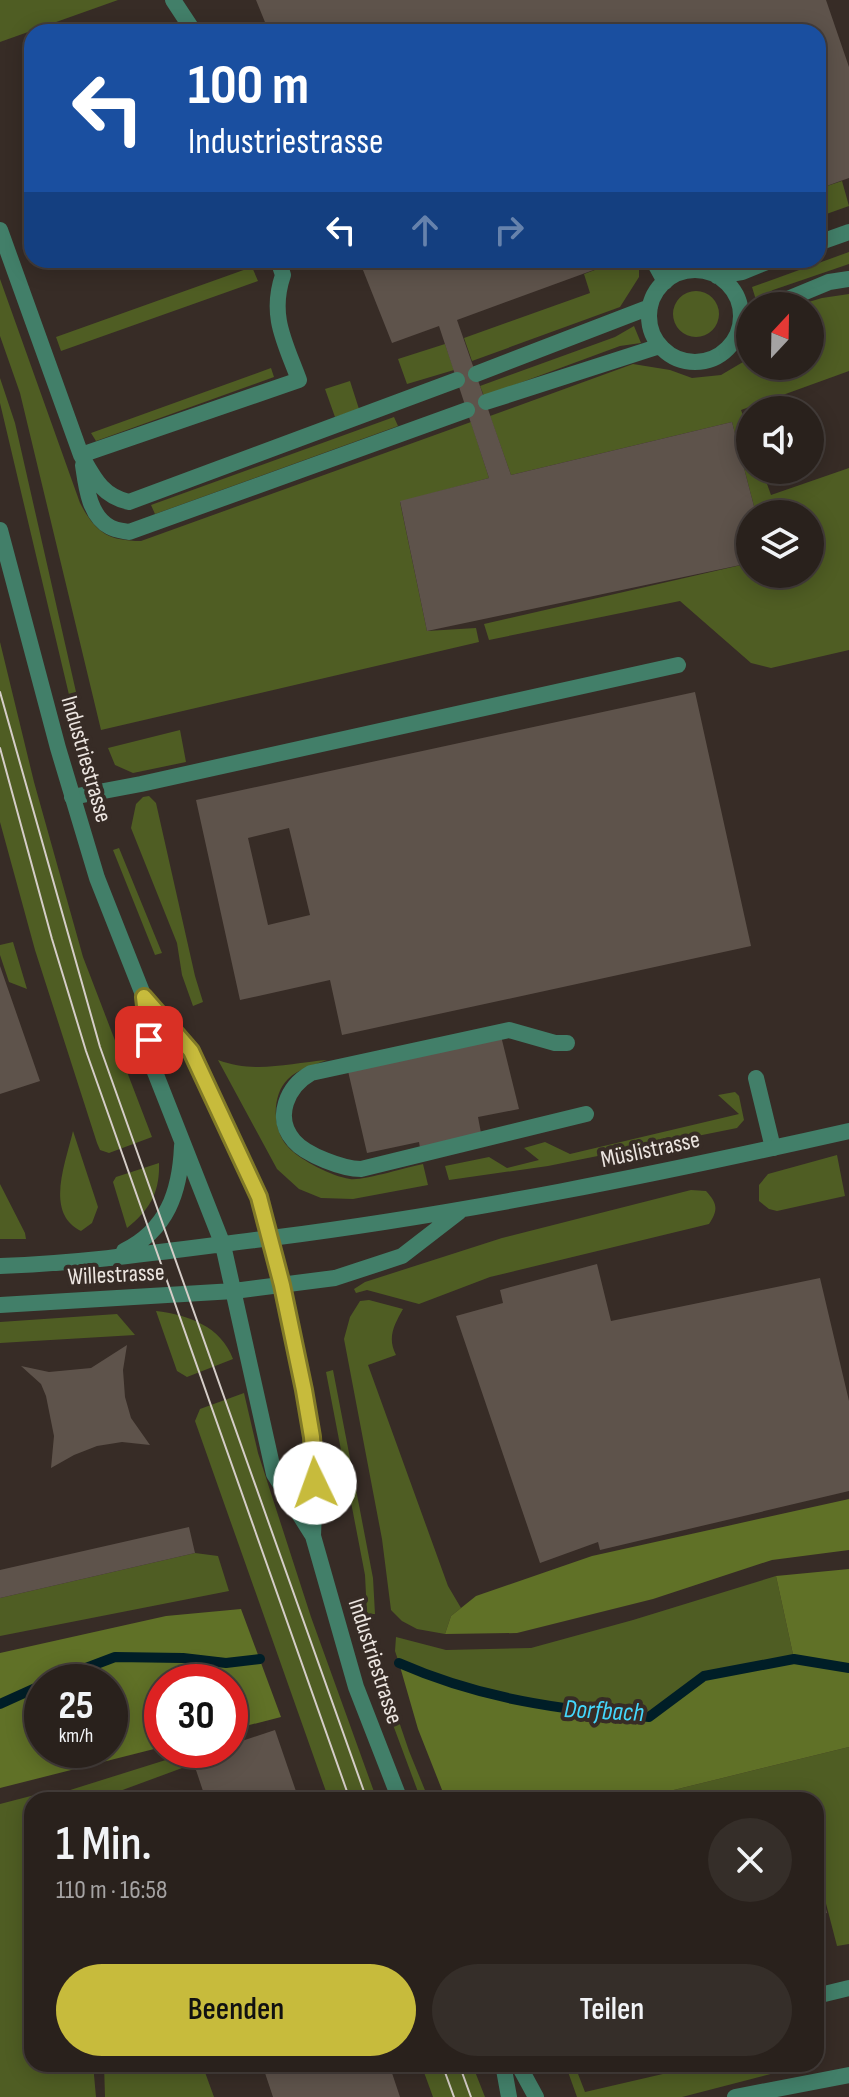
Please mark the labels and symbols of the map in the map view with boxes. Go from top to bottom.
north arrow [736,292,824,380]
street label: Industriestrasse [55,692,118,826]
pin [115,1006,183,1074]
street label: Müslistrasse [598,1125,702,1174]
street label: Willestrasse [67,1257,165,1292]
position arrow [273,1441,357,1525]
street label: Industriestrasse [342,1595,409,1728]
speed limit sign: 30 [144,1664,248,1768]
water label: Dorfbach [563,1694,645,1729]

